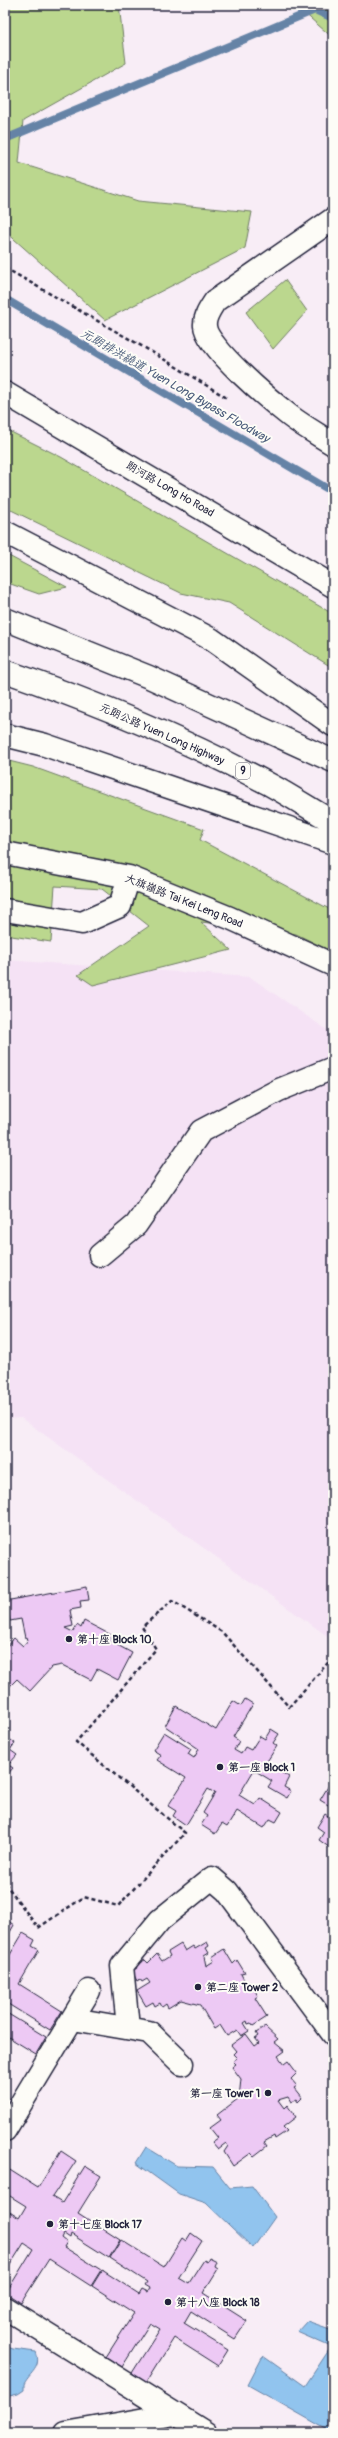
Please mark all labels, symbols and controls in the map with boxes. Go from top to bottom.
water label: 元朗排洪繞道 Yuen Long Bypass Floodway [78,326,273,447]
street label: 朗河路 Long Ho Road [124,458,216,520]
street label: 元朗公路 Yuen Long Highway [98,701,227,767]
road number: 9 [236,763,250,779]
street label: 大旗嶺路 Tai Kei Leng Road [123,871,245,931]
place label: 第十座 Block 10 [77,1633,152,1646]
marker: 第十座 Block 10 [64,1634,74,1644]
place label: 第一座 Block 1 [228,1761,295,1774]
marker: 第一座 Block 1 [215,1762,225,1772]
place label: 第二座 Tower 2 [206,1981,278,1994]
marker: 第二座 Tower 2 [193,1982,203,1992]
place label: 第一座 Tower 1 [190,2087,260,2100]
marker: 第一座 Tower 1 [263,2088,273,2098]
place label: 第十七座 Block 17 [58,2218,142,2231]
marker: 第十七座 Block 17 [45,2219,55,2229]
place label: 第十八座 Block 18 [176,2296,260,2309]
marker: 第十八座 Block 18 [163,2297,173,2307]

